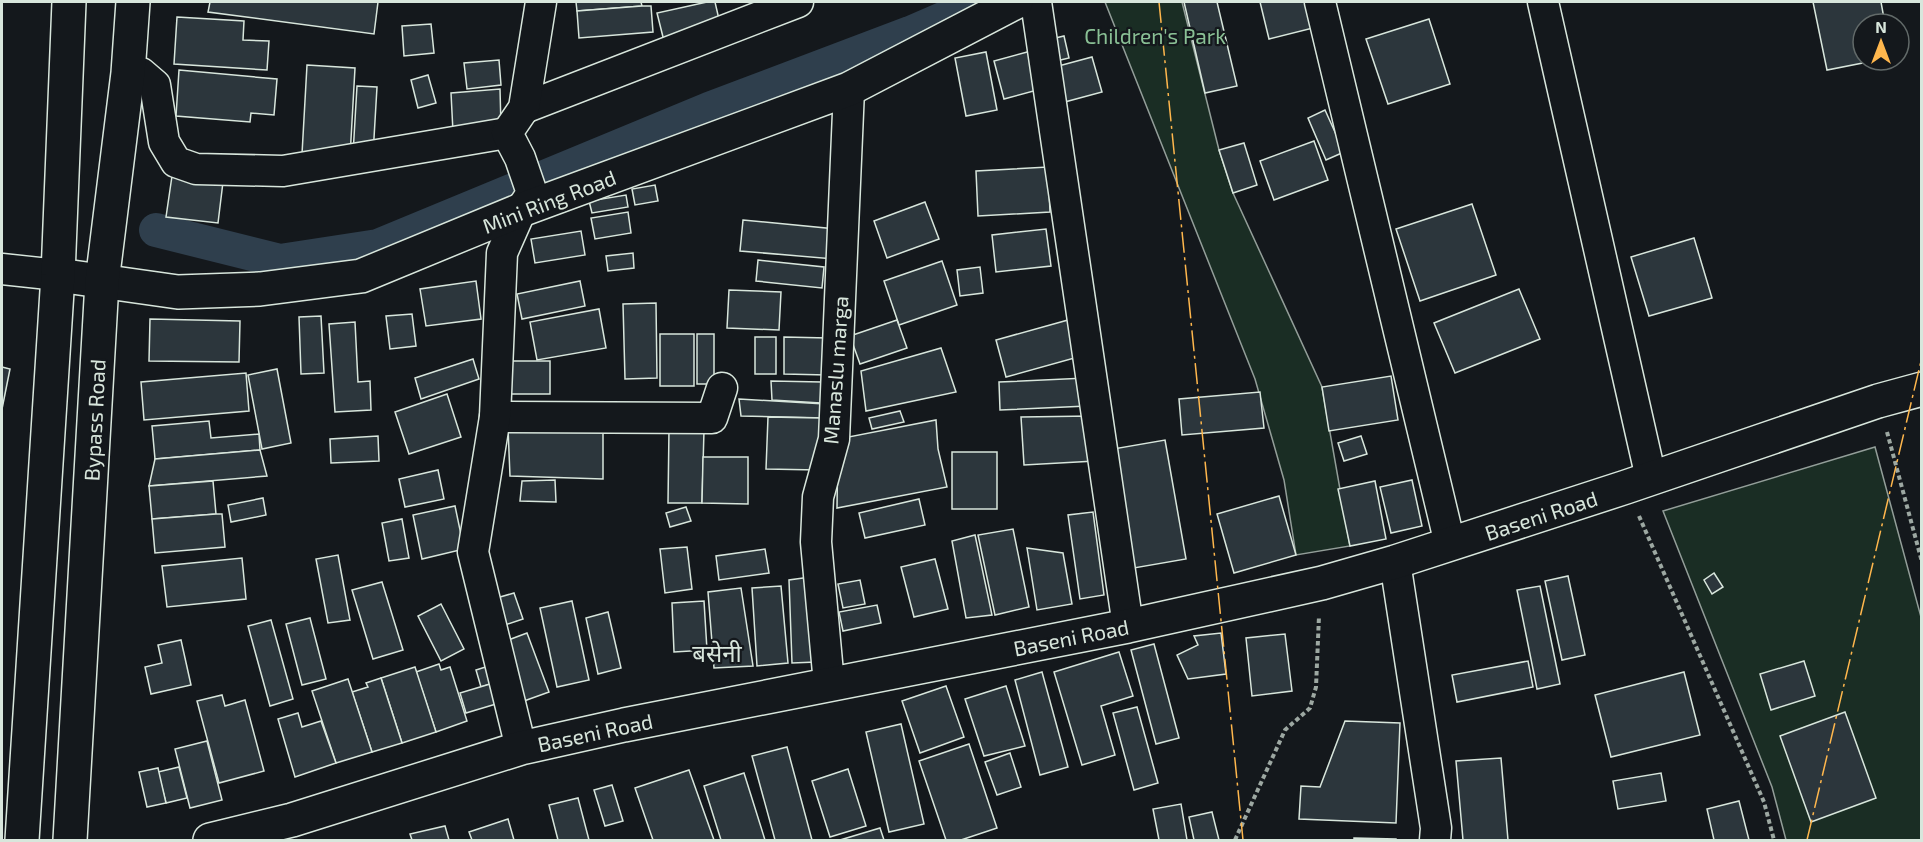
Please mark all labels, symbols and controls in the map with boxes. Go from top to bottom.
north arrow [1851,12,1911,72]
text: N [1875,17,1887,36]
park label: Children's Park [1084,23,1226,48]
street label: Mini Ring Road [479,164,619,238]
street label: Manaslu marga [817,295,853,445]
street label: Bypass Road [78,358,110,482]
street label: Baseni Road [1482,485,1600,545]
street label: Baseni Road [1011,614,1131,660]
district label: बसेनी [692,638,743,667]
street label: Baseni Road [535,708,655,756]

